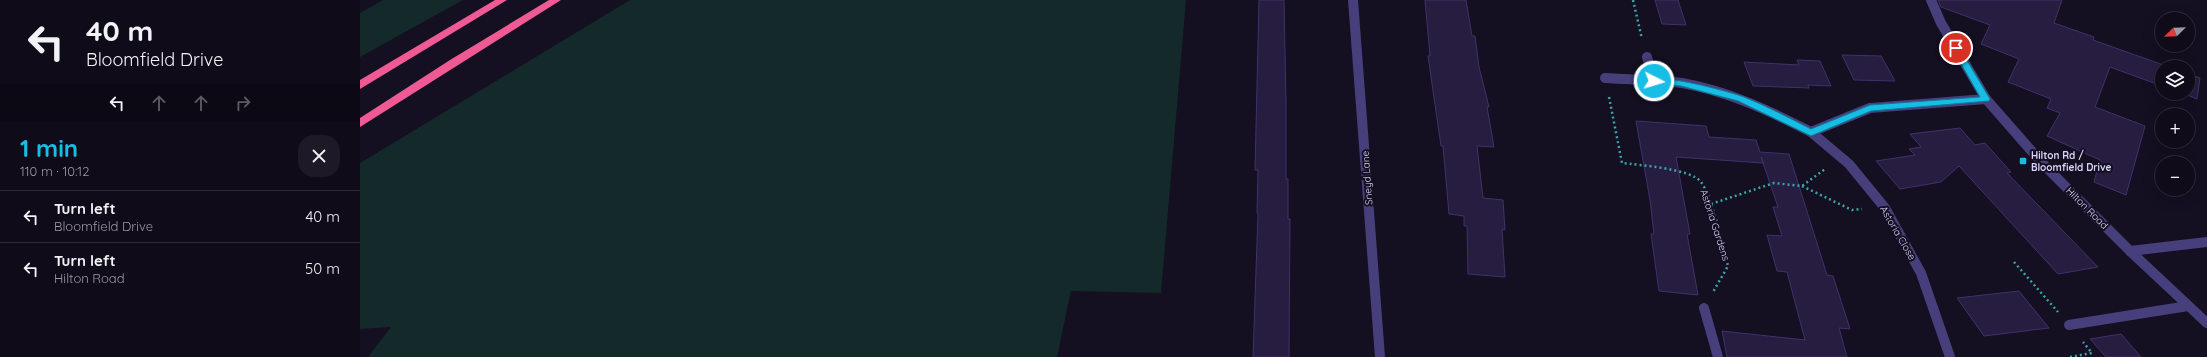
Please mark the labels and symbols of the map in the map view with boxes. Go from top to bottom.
north arrow [2155,12,2195,52]
pin [1939,31,1973,65]
position arrow [1633,60,1675,102]
place label: Hilton Rd / Bloomfield Drive [2031,149,2112,174]
street label: Sneyd Lane [1359,150,1375,206]
marker: Hilton Rd / Bloomfield Drive [2018,156,2028,166]
street label: Hilton Road [2063,184,2111,232]
street label: Astoria Gardens [1697,188,1733,263]
street label: Astoria Close [1877,204,1919,263]

